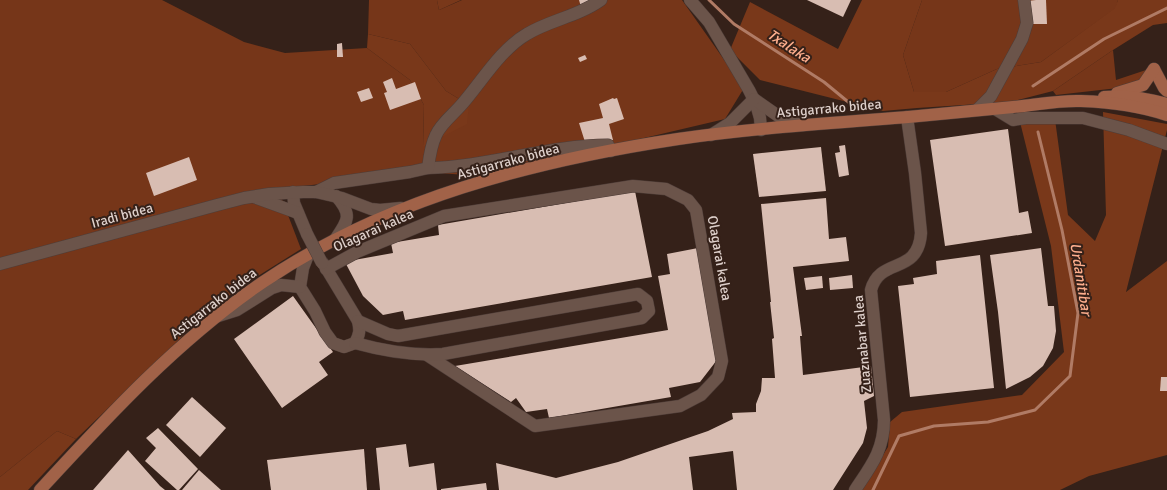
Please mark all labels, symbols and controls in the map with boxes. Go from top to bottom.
water label: Txalaka [764,25,814,67]
street label: Astigarrako bidea [776,95,882,122]
street label: Astigarrako bidea [455,140,561,183]
street label: Iradi bidea [89,199,155,232]
street label: Olagarai kalea [330,205,416,256]
street label: Olagarai kalea [704,214,735,302]
water label: Urdanitibar [1066,241,1096,319]
street label: Astigarrako bidea [167,264,260,342]
street label: Zuaznabar kalea [850,294,875,394]

